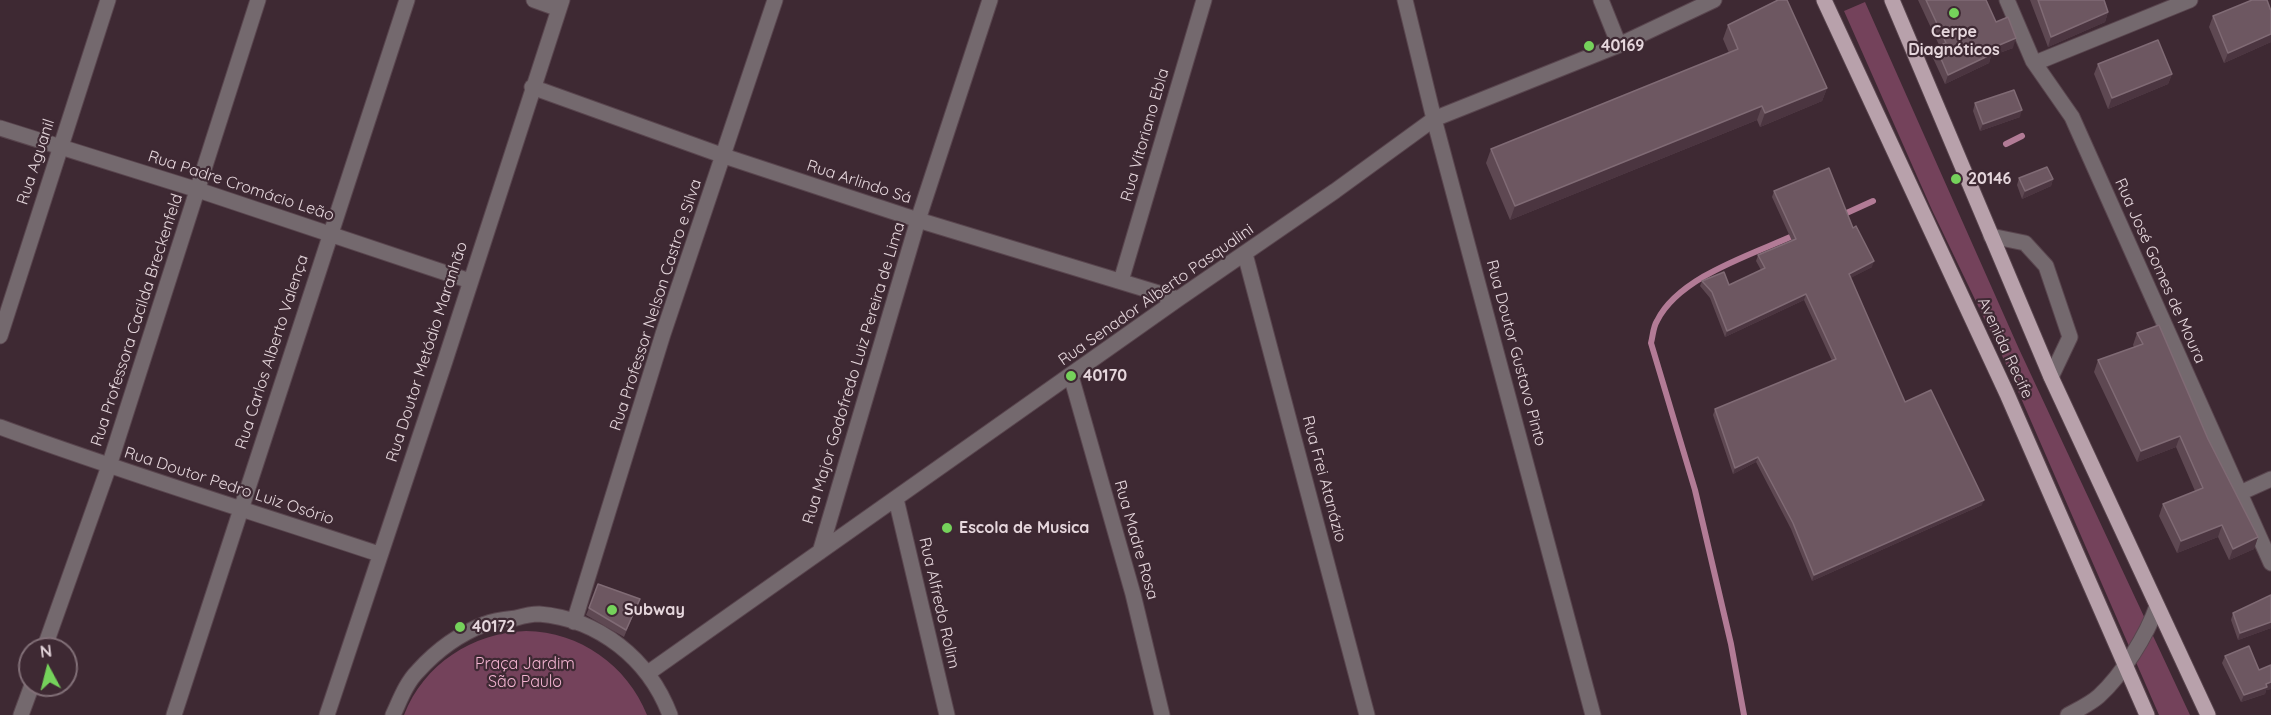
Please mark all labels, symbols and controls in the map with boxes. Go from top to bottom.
marker: Cerpe Diagnóticos [1947,6,1961,20]
place label: Cerpe Diagnóticos [1908,22,2000,60]
place label: 40169 [1601,36,1644,56]
marker: 40169 [1582,39,1596,53]
street label: Rua Vitoriano Ebla [1117,66,1173,204]
street label: Rua Aguanil [13,117,59,207]
street label: Rua Padre Cromácio Leão [145,147,337,225]
street label: Rua Arlindo Sá [804,156,914,208]
place label: 20146 [1968,169,2011,189]
marker: 20146 [1949,172,1963,186]
street label: Rua José Gomes de Moura [2110,176,2210,366]
street label: Rua Professor Nelson Castro e Silva [606,177,706,433]
street label: Rua Professora Cacilda Breckenfeld [87,191,187,449]
street label: Rua Major Godofredo Luiz Pereira de Lima [799,220,909,526]
street label: Rua Senador Alberto Pasqualini [1055,220,1257,370]
street label: Rua Doutor Metódio Maranhão [382,239,472,465]
street label: Rua Carlos Alberto Valença [231,252,313,452]
street label: Rua Doutor Gustavo Pinto [1482,258,1550,448]
street label: Avenida Recife [1973,294,2037,402]
place label: 40170 [1083,366,1127,386]
marker: 40170 [1064,369,1078,383]
street label: Rua Frei Atanázio [1298,414,1350,544]
street label: Rua Doutor Pedro Luiz Osório [122,443,336,529]
street label: Rua Madre Rosa [1110,478,1162,602]
place label: Escola de Musica [959,518,1089,538]
marker: Escola de Musica [940,521,954,535]
street label: Rua Alfredo Rolim [915,536,963,670]
place label: Subway [624,600,685,620]
marker: Subway [605,603,619,617]
place label: 40172 [472,617,515,637]
marker: 40172 [453,620,467,634]
north arrow [18,637,78,697]
text: N [39,640,53,662]
park label: Praça Jardim São Paulo [475,654,575,692]

